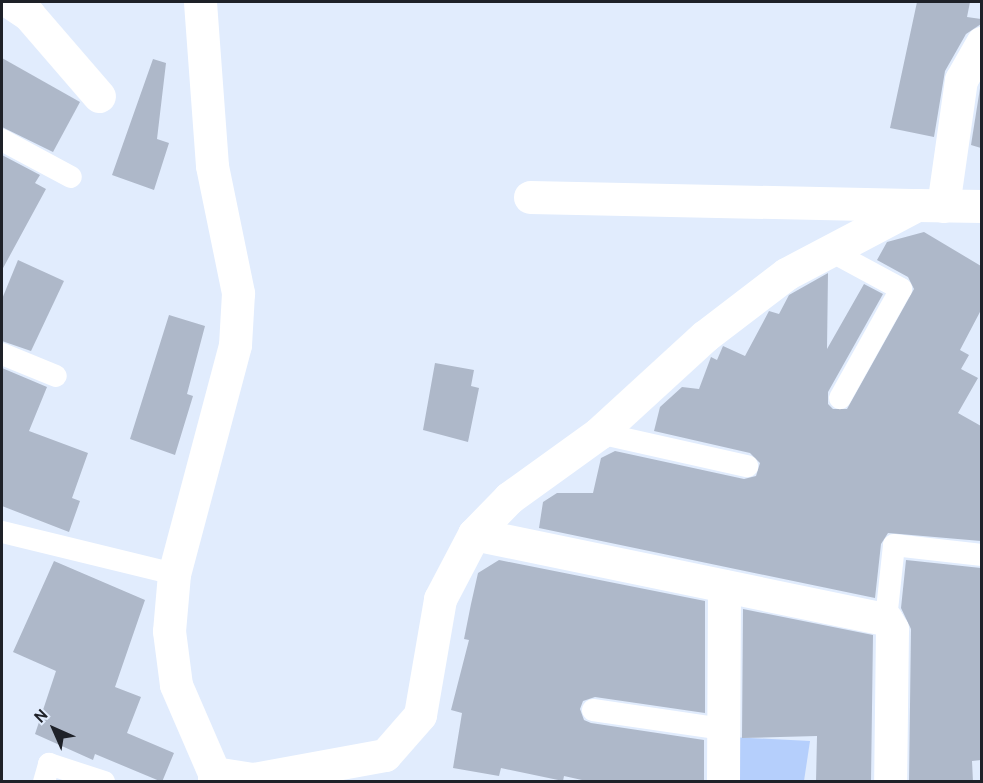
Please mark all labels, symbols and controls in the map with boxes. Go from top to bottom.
north arrow [24,699,84,759]
text: N [30,705,52,727]

